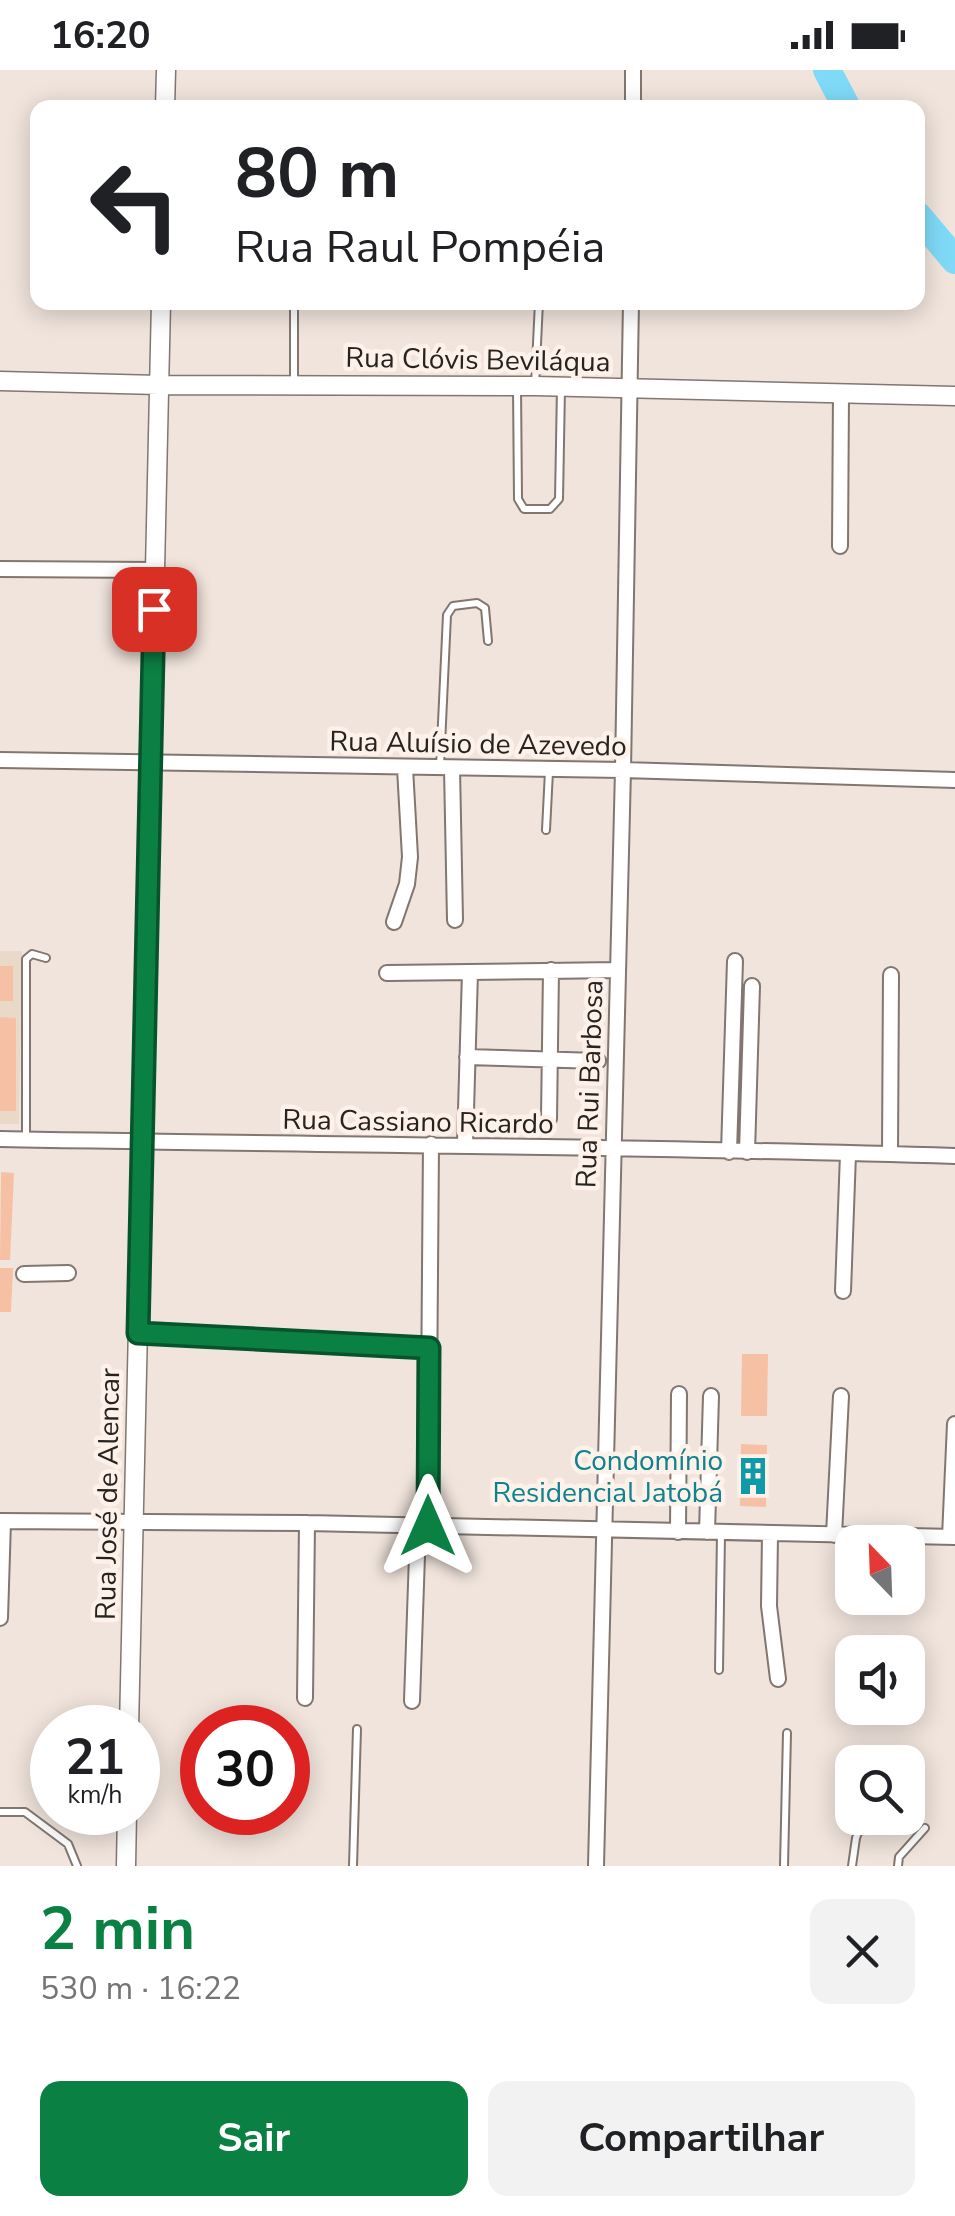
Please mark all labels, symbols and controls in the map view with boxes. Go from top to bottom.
text: 16:20 [50,10,151,61]
text: 80 m [235,126,399,222]
icon: left [70,140,200,270]
text: Rua Raul Pompéia [235,217,605,278]
street label: Rua Clóvis Beviláqua [345,339,611,381]
pin [112,567,197,652]
icon: arrive [127,582,182,637]
street label: Rua Aluísio de Azevedo [329,722,627,766]
street label: Rua Rui Barbosa [567,979,613,1189]
street label: Rua Cassiano Ricardo [282,1101,554,1143]
street label: Rua José de Alencar [87,1368,129,1620]
place label: Condomínio Residencial Jatobá [493,1442,723,1512]
building icon: Condomínio Residencial Jatobá [732,1455,774,1497]
position arrow [376,1474,480,1578]
north arrow [835,1525,925,1615]
map controls [835,1525,925,1835]
button: sound [835,1635,925,1725]
speed limit sign: 30 [180,1705,310,1835]
text: 21 [65,1723,125,1792]
button: search [835,1745,925,1835]
text: km/h [67,1778,123,1812]
text: 2 min [40,1888,195,1970]
button: close [810,1899,915,2004]
text: 530 m · 16:22 [40,1967,241,2010]
button: Sair [40,2081,468,2196]
button: Compartilhar [488,2081,915,2196]

